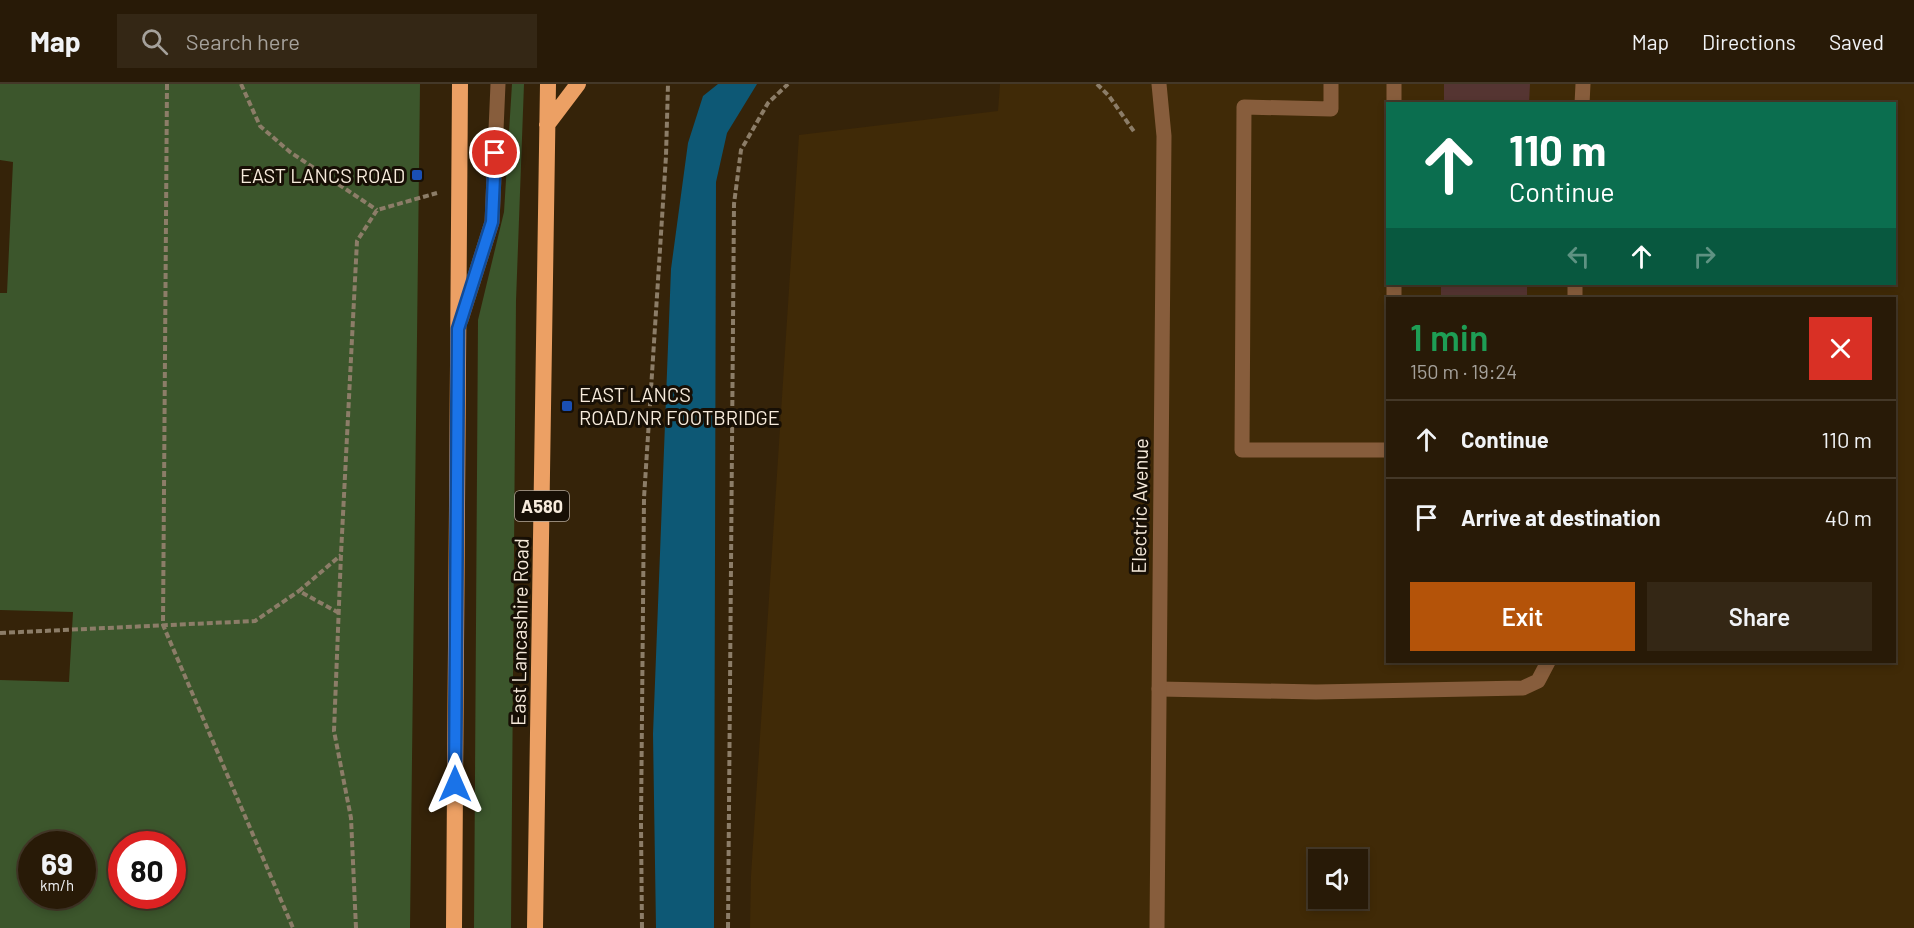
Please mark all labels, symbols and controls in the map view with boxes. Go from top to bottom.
search box [117,14,537,68]
text: Map [30,24,81,58]
icon: search [138,25,171,58]
text: Search here [186,28,300,54]
text: Map [1632,29,1669,54]
text: Directions [1702,29,1796,54]
text: Saved [1829,29,1884,54]
text: 110 m [1509,124,1606,174]
icon: ahead [1410,126,1488,204]
pin [469,127,520,178]
icon: arrive [478,136,511,169]
place label: EAST LANCS ROAD [240,163,405,187]
marker: EAST LANCS ROAD [410,168,424,182]
text: Continue [1509,175,1615,207]
icon: left [1562,240,1595,273]
icon: ahead [1625,240,1658,273]
icon: right [1688,240,1721,273]
text: 1 min [1410,315,1489,358]
button: close [1809,317,1872,380]
text: 150 m · 19:24 [1410,359,1517,383]
place label: EAST LANCS ROAD/NR FOOTBRIDGE [579,382,780,429]
marker: EAST LANCS ROAD/NR FOOTBRIDGE [560,399,574,413]
icon: ahead [1410,423,1443,456]
text: Continue [1461,426,1549,452]
text: 110 m [1822,426,1872,452]
street label: Electric Avenue [1126,438,1152,574]
road number: A580 [515,491,569,521]
icon: arrive [1410,501,1443,534]
text: Arrive at destination [1461,504,1660,530]
text: 40 m [1825,504,1872,530]
street label: East Lancashire Road [505,538,533,726]
button: Exit [1410,582,1635,651]
button: Share [1647,582,1872,651]
position arrow [423,752,487,816]
speed limit sign: 80 [108,831,186,909]
text: 69 [41,845,73,881]
map controls [1308,849,1368,909]
button: sound [1308,849,1368,909]
text: km/h [40,876,74,894]

